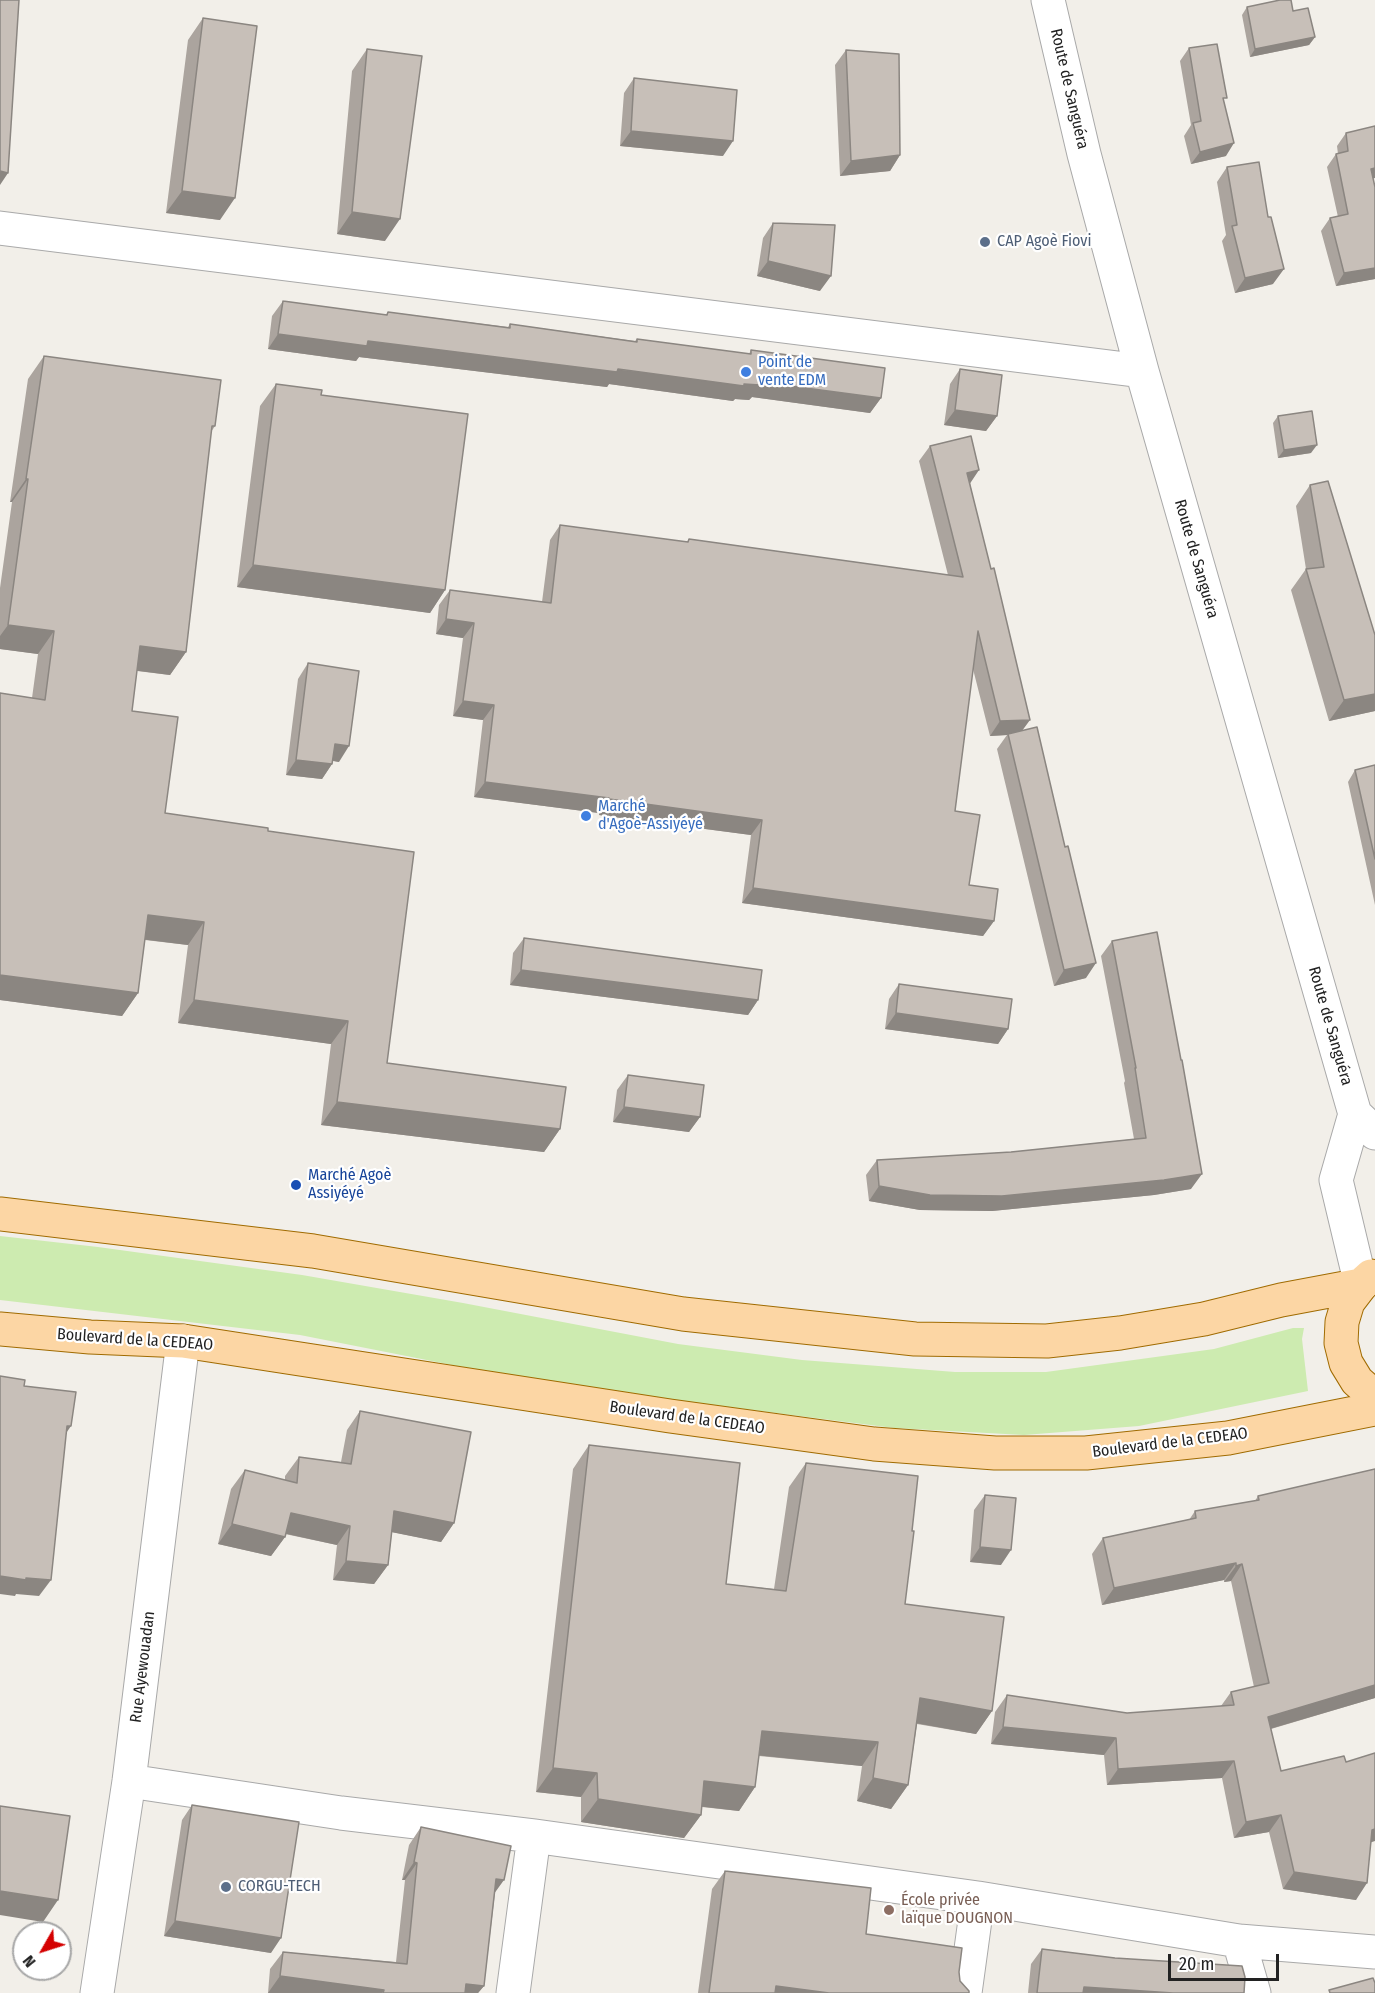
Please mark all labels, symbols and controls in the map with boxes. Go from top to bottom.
street label: Route de Sanguéra [1046,27,1092,151]
place label: CAP Agoè Fiovi [997,232,1091,252]
marker: CAP Agoè Fiovi [978,235,992,249]
place label: Point de vente EDM [758,353,826,391]
marker: Point de vente EDM [739,365,753,379]
street label: Route de Sanguéra [1170,497,1222,621]
place label: Marché d'Agoè-Assiyéyé [598,797,703,835]
marker: Marché d'Agoè-Assiyéyé [579,809,593,823]
street label: Route de Sanguéra [1304,964,1356,1088]
place label: Marché Agoè Assiyéyé [308,1166,391,1204]
marker: Marché Agoè Assiyéyé [289,1178,303,1192]
street label: Boulevard de la CEDEAO [56,1325,214,1355]
street label: Boulevard de la CEDEAO [608,1398,766,1438]
street label: Boulevard de la CEDEAO [1091,1424,1249,1462]
street label: Rue Ayewouadan [127,1610,159,1724]
place label: CORGU-TECH [238,1877,321,1897]
marker: CORGU-TECH [219,1880,233,1894]
place label: École privée laïque DOUGNON [901,1891,1013,1929]
marker: École privée laïque DOUGNON [882,1903,896,1917]
north arrow [12,1921,72,1981]
scale bar [1171,1942,1282,1980]
text: N [19,1952,40,1971]
text: 20 m [1179,1953,1214,1975]

